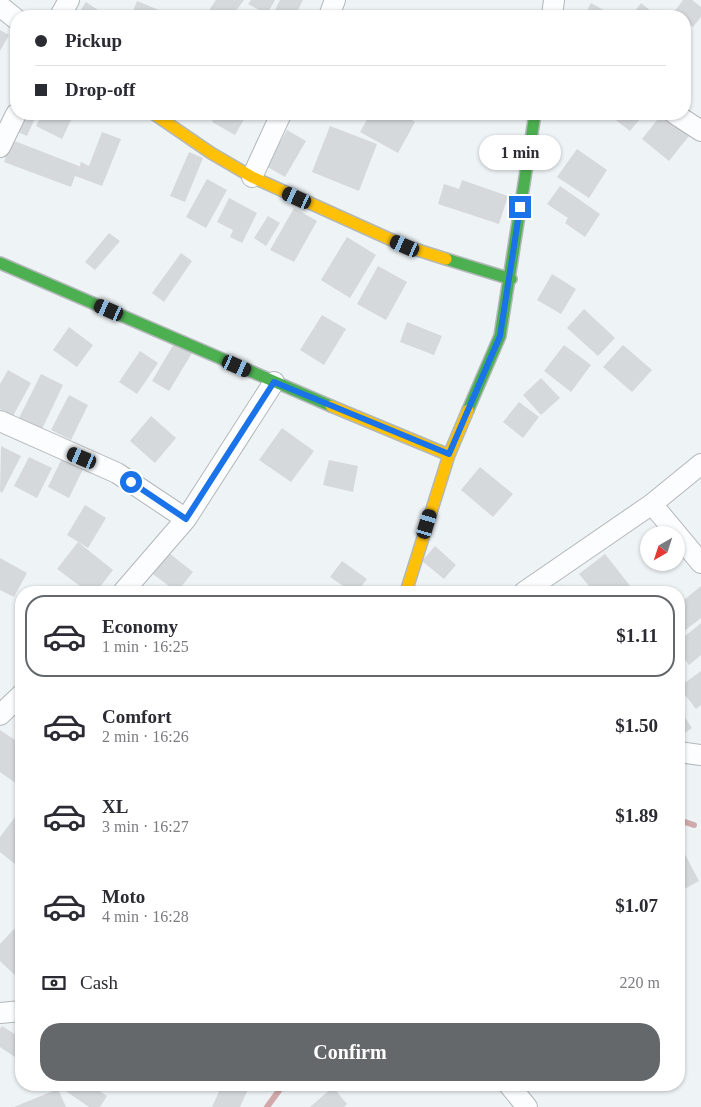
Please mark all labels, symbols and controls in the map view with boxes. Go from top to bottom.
text: Pickup [65,30,122,51]
text: Drop-off [65,79,135,100]
callout: 1 min [479,134,561,170]
text: 1 min [501,144,539,161]
car [280,185,313,211]
route end [509,196,531,218]
car [388,233,421,259]
car [92,297,125,323]
car [220,353,253,379]
car [65,445,98,471]
route start [120,471,142,493]
car [415,507,438,541]
north arrow [640,526,685,571]
map controls [640,526,685,571]
icon: car [42,614,87,659]
text: Economy [102,616,178,637]
text: $1.11 [616,625,658,646]
text: 1 min · 16:25 [102,638,189,655]
icon: car [42,704,87,749]
text: Comfort [102,706,172,727]
text: $1.50 [615,715,658,736]
text: 2 min · 16:26 [102,728,189,745]
icon: car [42,794,87,839]
text: XL [102,796,128,817]
text: $1.89 [615,805,658,826]
text: 3 min · 16:27 [102,818,189,835]
icon: car [42,884,87,929]
text: Moto [102,886,145,907]
text: $1.07 [615,895,658,916]
text: 4 min · 16:28 [102,908,189,925]
icon: cash [40,969,68,997]
text: Cash [80,972,118,993]
text: 220 m [620,974,660,991]
button: Confirm [40,1023,660,1081]

